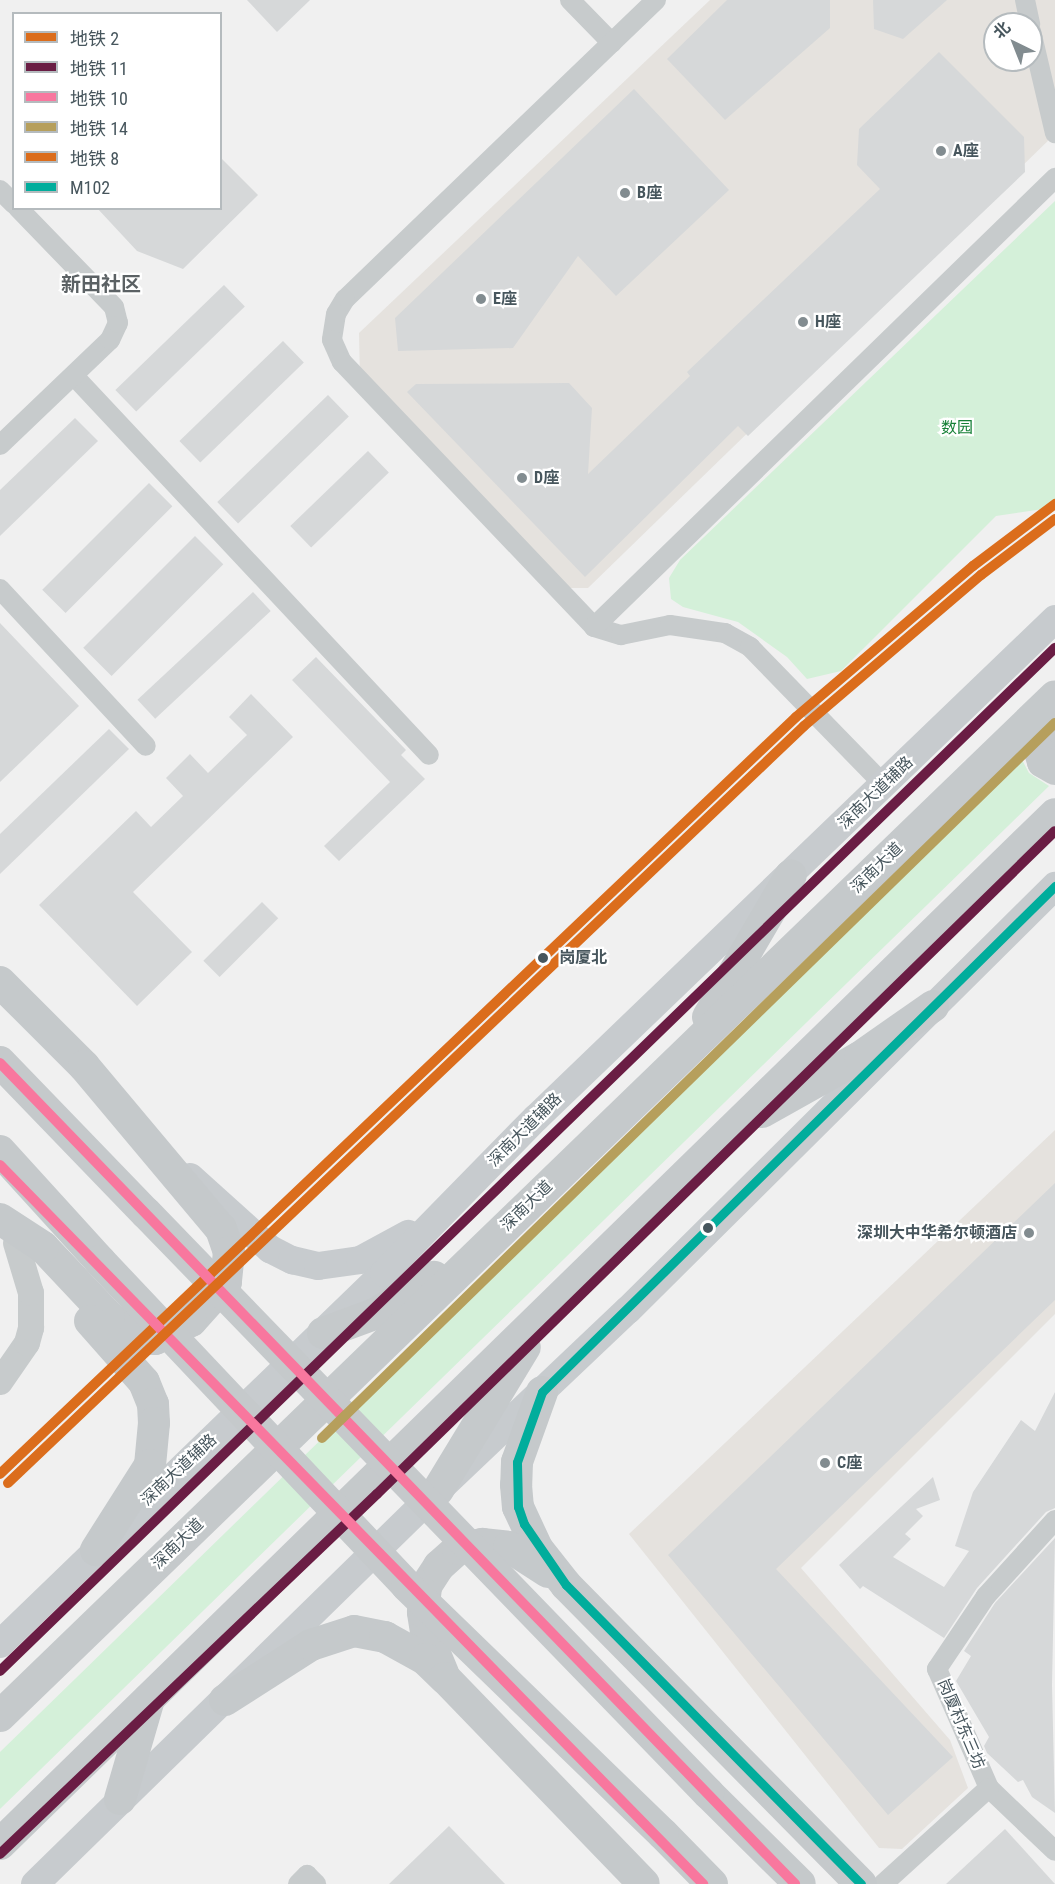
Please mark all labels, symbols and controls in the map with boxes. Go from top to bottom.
legend [12,12,222,210]
north arrow [983,12,1043,72]
text: 北 [989,18,1014,42]
text: 地铁 2 [70,28,119,49]
text: 地铁 11 [70,58,128,79]
text: 地铁 10 [70,88,128,109]
text: 地铁 14 [70,118,128,139]
place label: A座 [953,141,979,161]
marker: A座 [934,144,948,158]
text: 地铁 8 [70,148,119,169]
text: M102 [70,177,110,198]
place label: B座 [637,183,662,203]
marker: B座 [618,186,632,200]
district label: 新田社区 [61,272,141,296]
place label: E座 [493,289,517,309]
marker: E座 [474,292,488,306]
place label: H座 [815,312,841,332]
marker: H座 [796,315,810,329]
park label: 数园 [941,418,973,438]
place label: D座 [534,468,559,488]
marker: D座 [515,471,529,485]
street label: 深南大道辅路 [835,753,917,833]
street label: 深南大道 [847,839,907,897]
marker: 岗厦北 [532,947,554,969]
place label: 岗厦北 [559,948,607,968]
street label: 深南大道辅路 [484,1089,566,1171]
street label: 深南大道 [497,1177,557,1235]
unlabelled marker [702,1222,714,1234]
place label: 深圳大中华希尔顿酒店 [857,1223,1017,1243]
marker: 深圳大中华希尔顿酒店 [1022,1226,1036,1240]
street label: 深南大道辅路 [137,1430,221,1510]
place label: C座 [837,1453,862,1473]
marker: C座 [818,1456,832,1470]
street label: 深南大道 [148,1515,208,1573]
street label: 岗厦村东三坊 [933,1676,989,1772]

